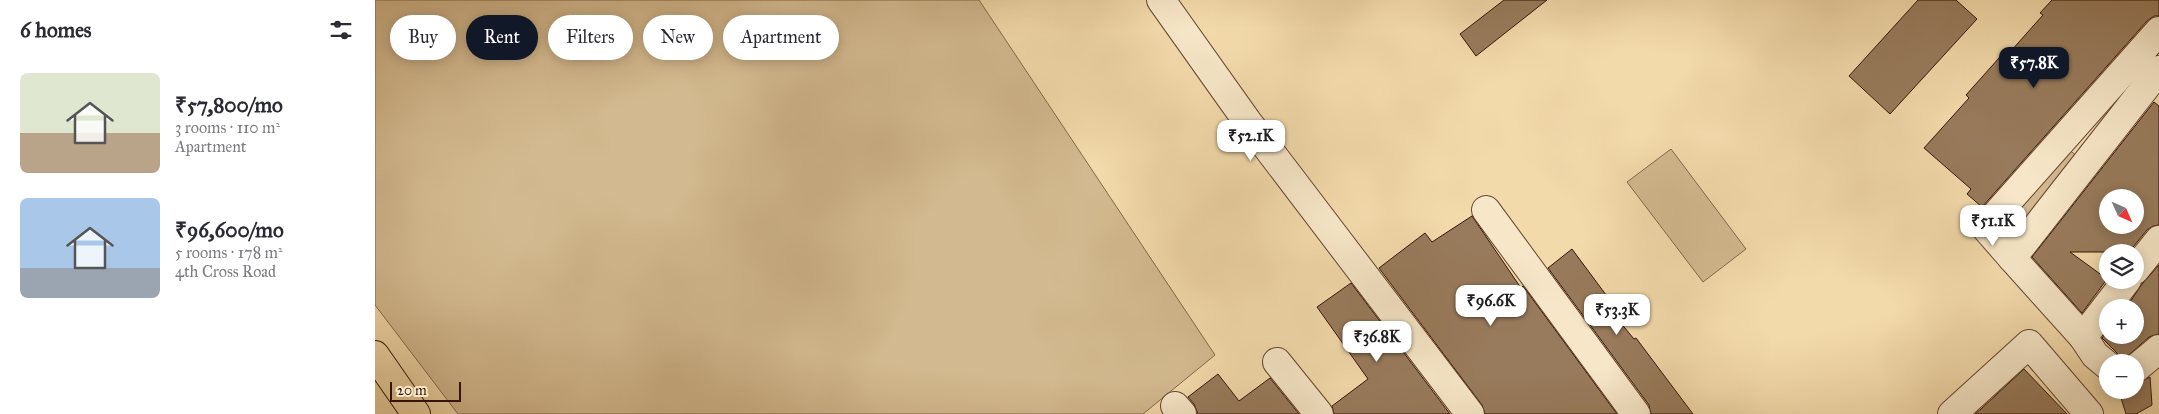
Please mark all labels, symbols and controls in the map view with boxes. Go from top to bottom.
chip: Buy [390,15,456,60]
chip: Rent [466,15,538,60]
chip: Filters [548,15,633,60]
chip: New [643,15,713,60]
chip: Apartment [723,15,839,60]
icon: filters [327,16,355,44]
text: 6 homes [20,17,92,43]
pin: ₹57.8K [1993,46,2075,89]
text: ₹57.8K [2010,53,2058,72]
text: ₹57,800/mo [175,92,283,118]
icon: home [60,93,120,153]
text: 3 rooms · 110 m² [175,118,280,137]
pin: ₹52.1K [1210,120,1292,162]
text: ₹52.1K [1228,126,1274,145]
text: Apartment [175,137,247,156]
north arrow [2099,189,2144,234]
map controls [2099,189,2144,399]
pin: ₹51.1K [1952,204,2034,247]
text: ₹51.1K [1971,211,2015,230]
text: ₹96,600/mo [175,217,284,243]
icon: home [60,218,120,278]
text: 5 rooms · 178 m² [175,243,283,262]
button: layers [2099,244,2144,289]
text: 4th Cross Road [175,262,276,281]
pin: ₹96.6K [1450,284,1532,327]
text: ₹96.6K [1467,291,1515,310]
pin: ₹53.3K [1576,294,1658,336]
button: + [2099,299,2144,344]
text: ₹53.3K [1595,300,1639,319]
pin: ₹36.8K [1336,320,1418,363]
text: ₹36.8K [1354,327,1400,346]
button: − [2099,354,2144,399]
scale bar [390,379,461,402]
text: 20 m [397,382,427,399]

